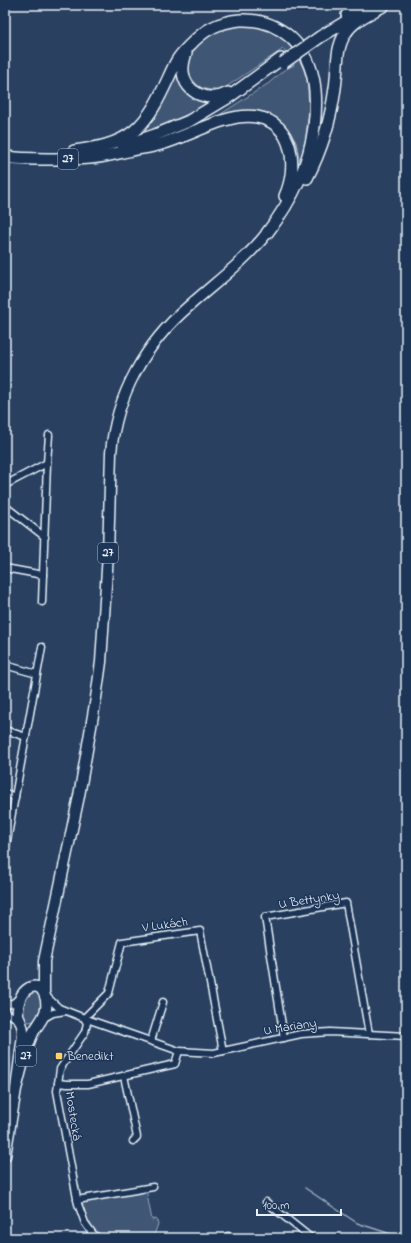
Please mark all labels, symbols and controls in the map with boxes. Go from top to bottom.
road number: 27 [58,149,78,169]
road number: 27 [98,543,118,563]
street label: U Bettynky [277,886,341,915]
street label: V Lukách [140,912,189,938]
street label: U Mariany [262,1013,318,1042]
road number: 27 [16,1046,36,1066]
place label: Benedikt [66,1047,114,1066]
marker: Benedikt [54,1051,64,1061]
street label: Mostecká [60,1090,86,1142]
scale bar [257,1191,341,1217]
text: 100 m [263,1197,290,1215]

